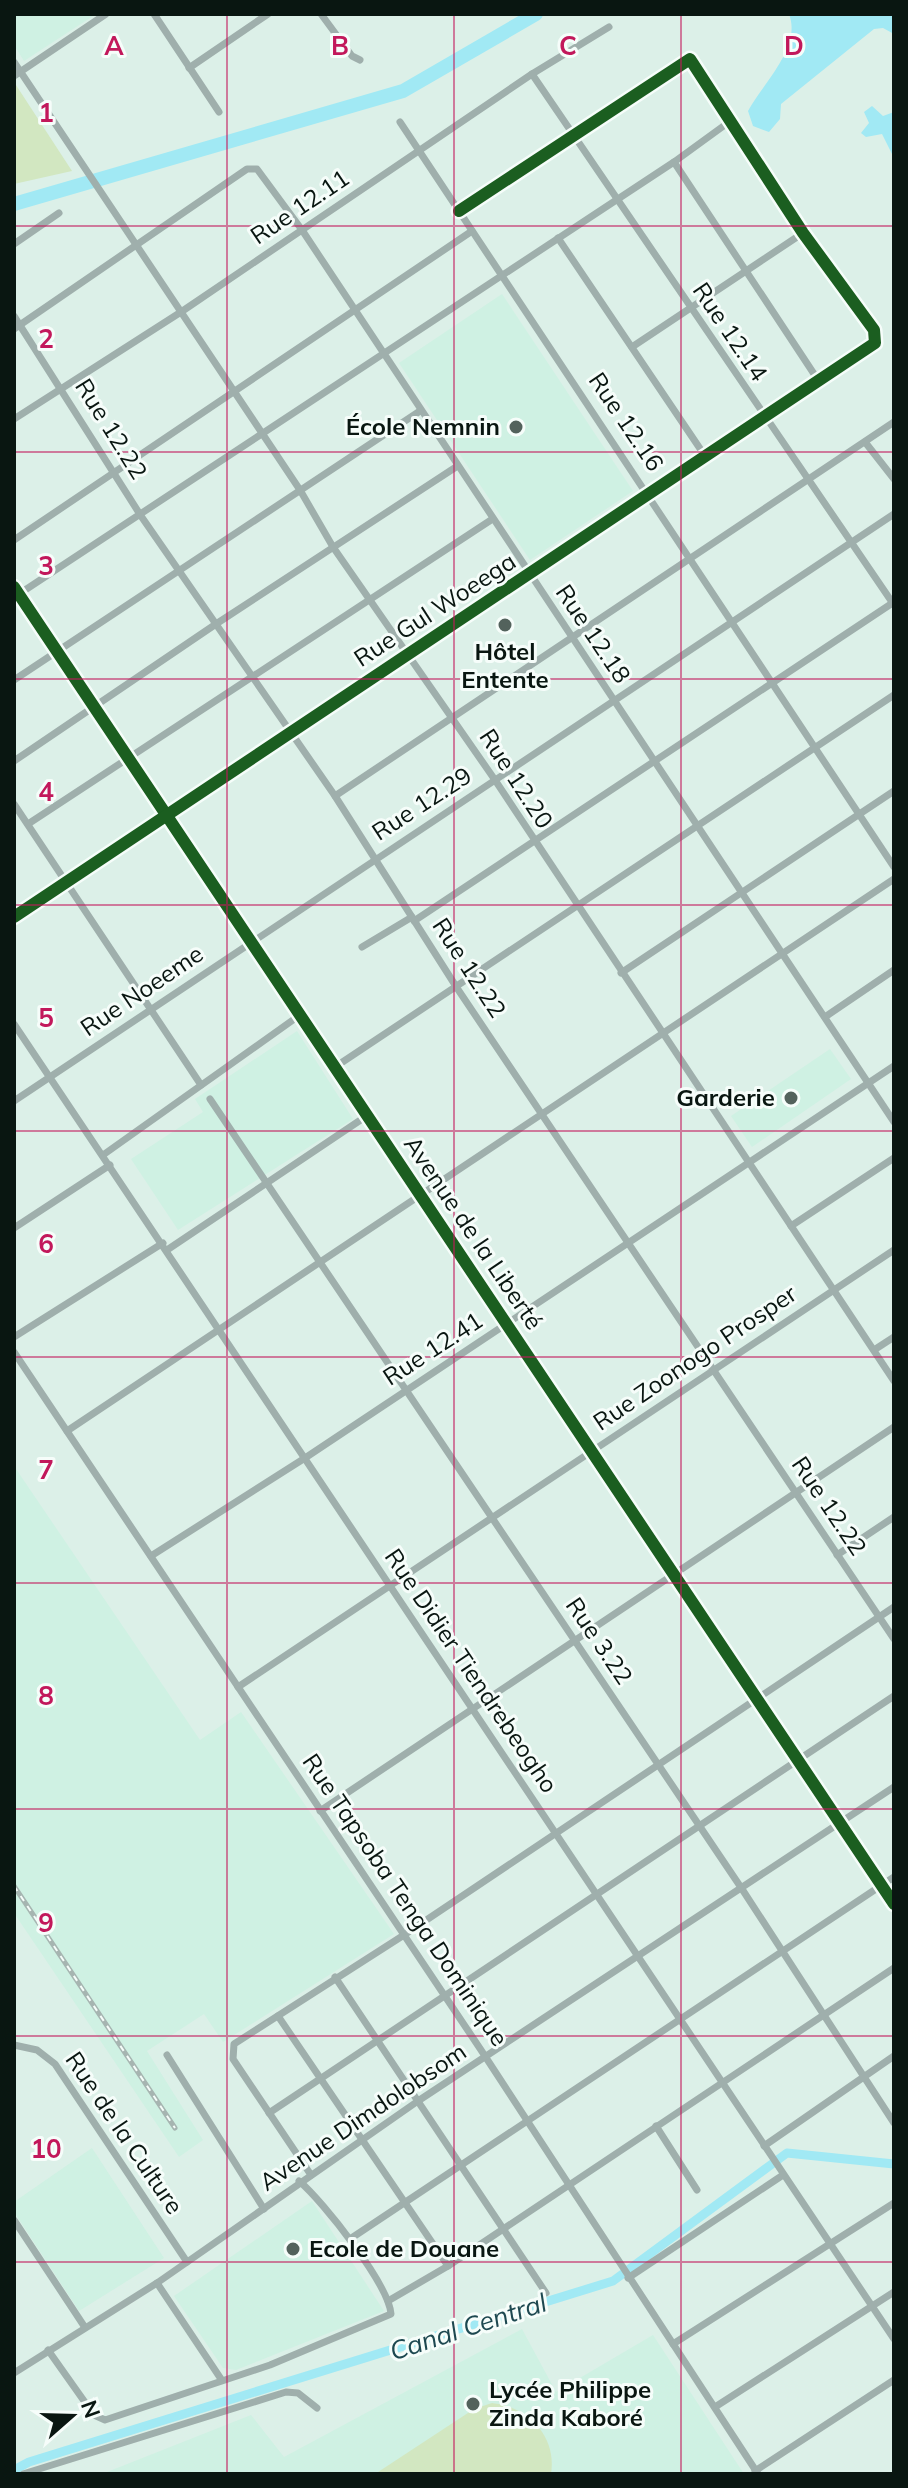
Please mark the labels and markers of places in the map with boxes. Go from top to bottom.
place label: École Nemnin [346,411,500,441]
marker: École Nemnin [507,418,525,436]
marker: Hôtel Entente [496,616,514,634]
place label: Hôtel Entente [461,636,549,694]
place label: Garderie [676,1082,775,1112]
marker: Garderie [782,1089,800,1107]
place label: Ecole de Douane [309,2233,499,2263]
marker: Ecole de Douane [284,2240,302,2258]
place label: Lycée Philippe Zinda Kaboré [489,2374,651,2432]
marker: Lycée Philippe Zinda Kaboré [464,2395,482,2413]

